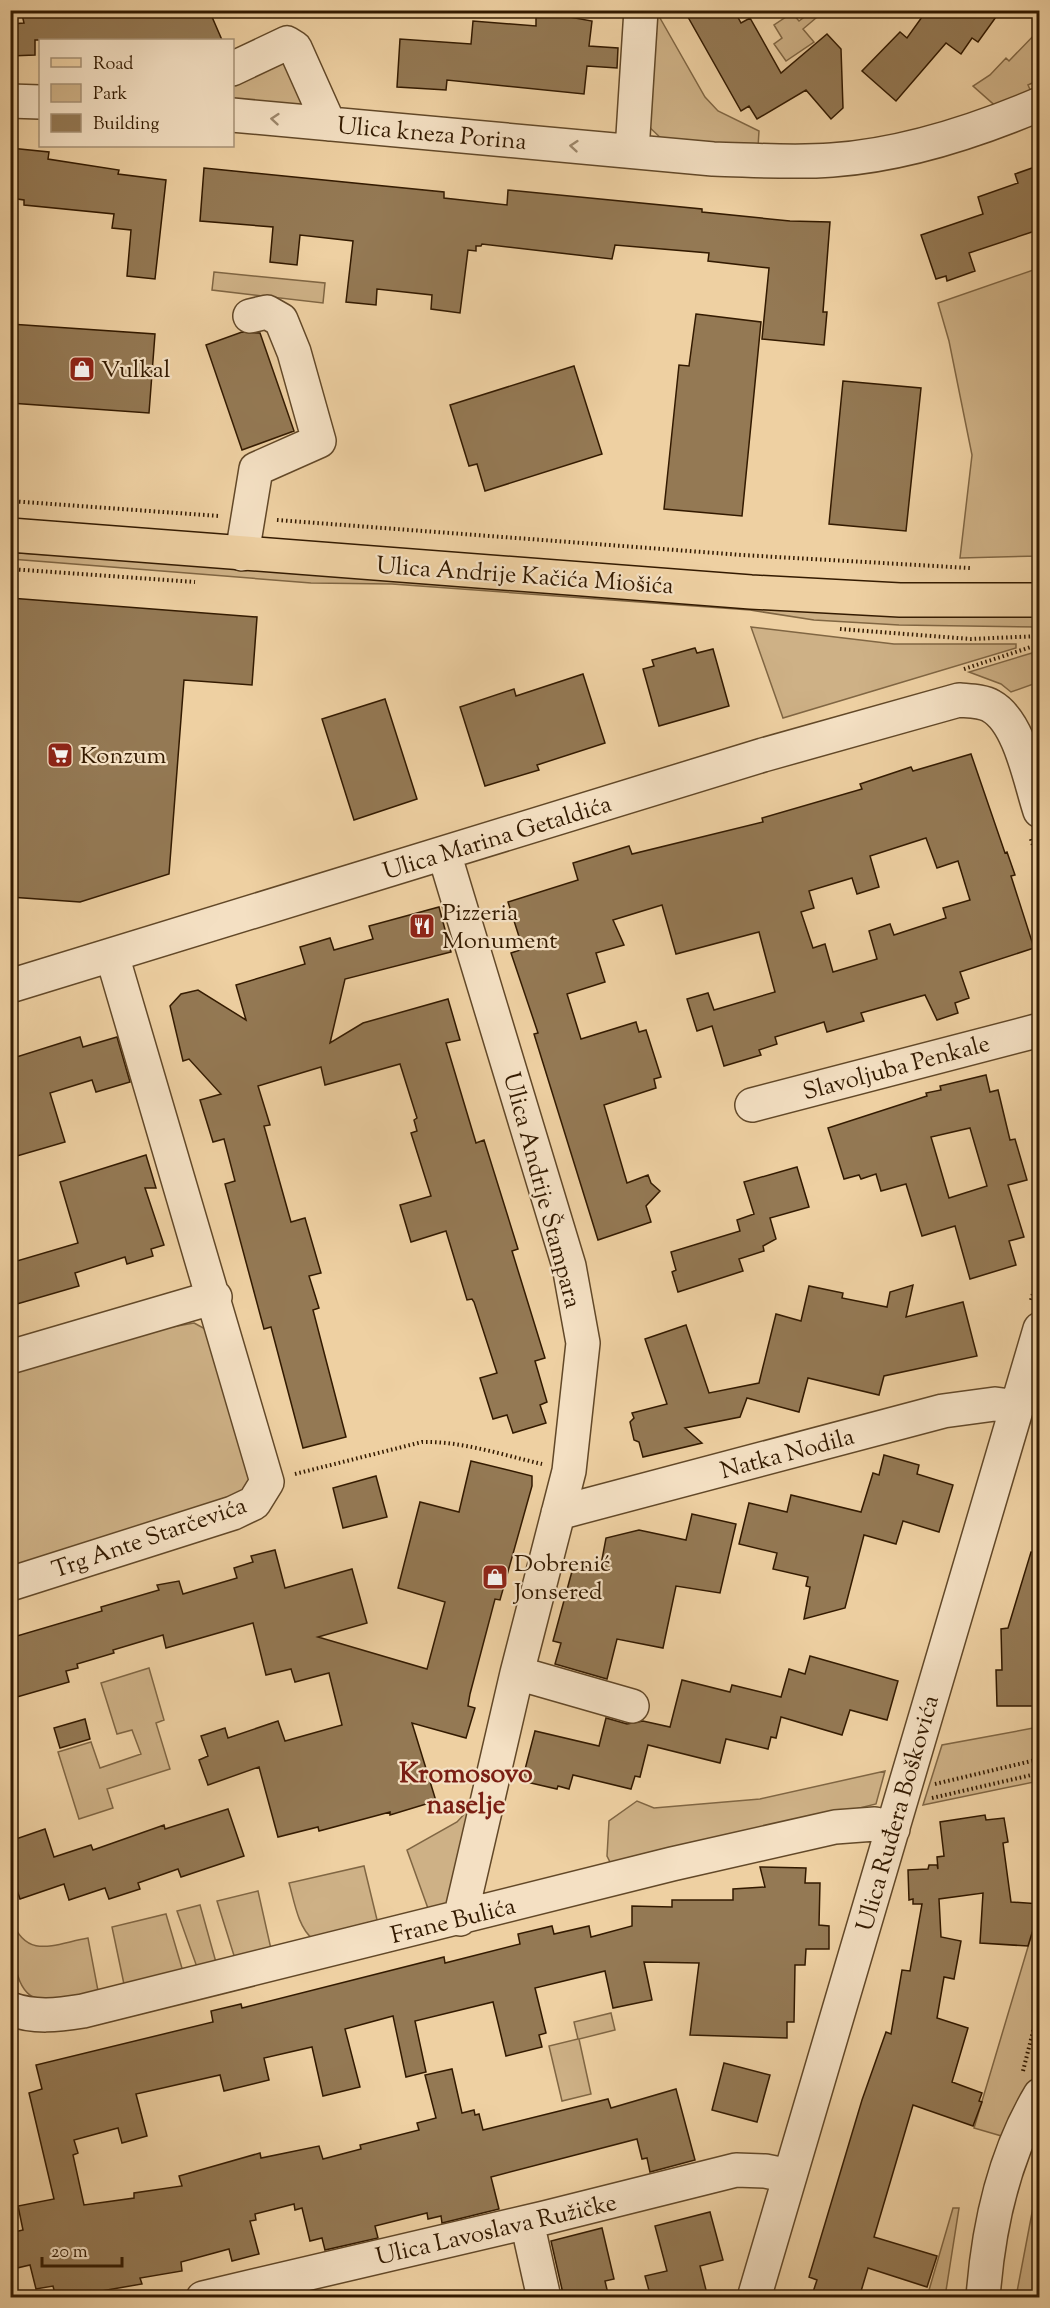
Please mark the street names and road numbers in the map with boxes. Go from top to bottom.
street label: Ulica kneza Porina [336,110,528,160]
street label: Ulica Andrije Kačića Miošića [375,550,675,604]
street label: Ulica Marina Getaldića [379,788,616,890]
street label: Slavoljuba Penkale [799,1028,994,1110]
street label: Ulica Andrije Štampara [493,1069,589,1312]
street label: Natka Nodila [717,1421,858,1489]
street label: Trg Ante Starčevića [48,1490,251,1588]
street label: Ulica Ruđera Boškovića [849,1692,949,1935]
street label: Frane Bulića [388,1890,519,1954]
street label: Ulica Lavoslava Ružičke [373,2187,620,2275]

